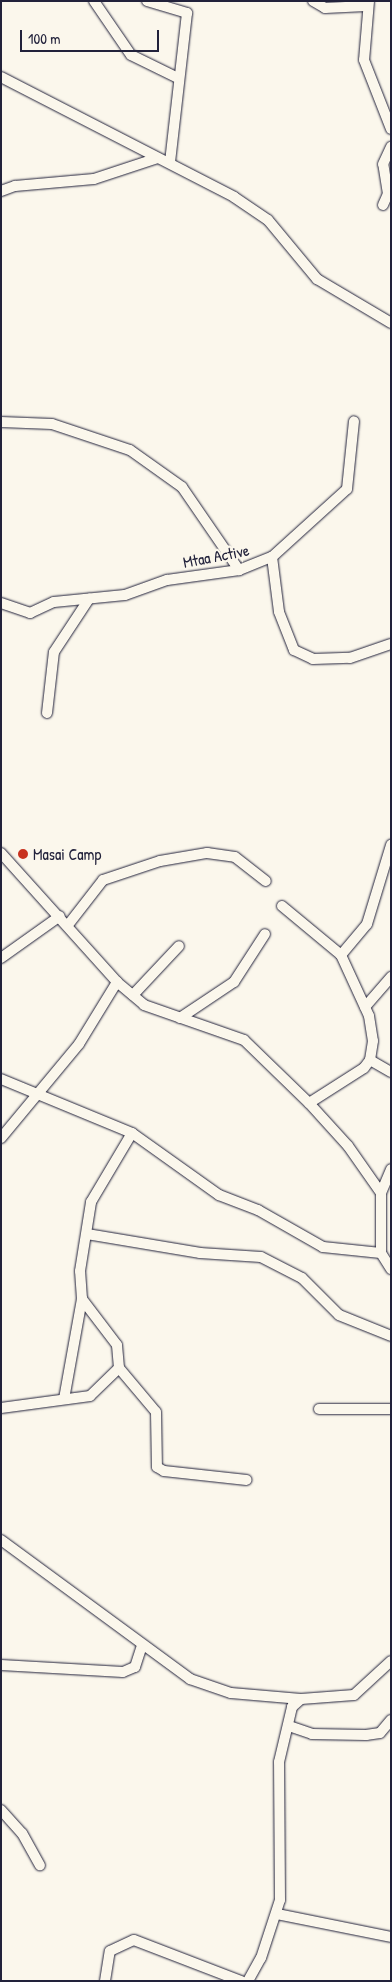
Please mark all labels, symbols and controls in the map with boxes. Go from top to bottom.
scale bar [22,20,161,52]
text: 100 m [28,28,61,49]
street label: Mtaa Active [181,540,251,572]
place label: Masai Camp [33,844,101,864]
marker: Masai Camp [17,848,29,860]

